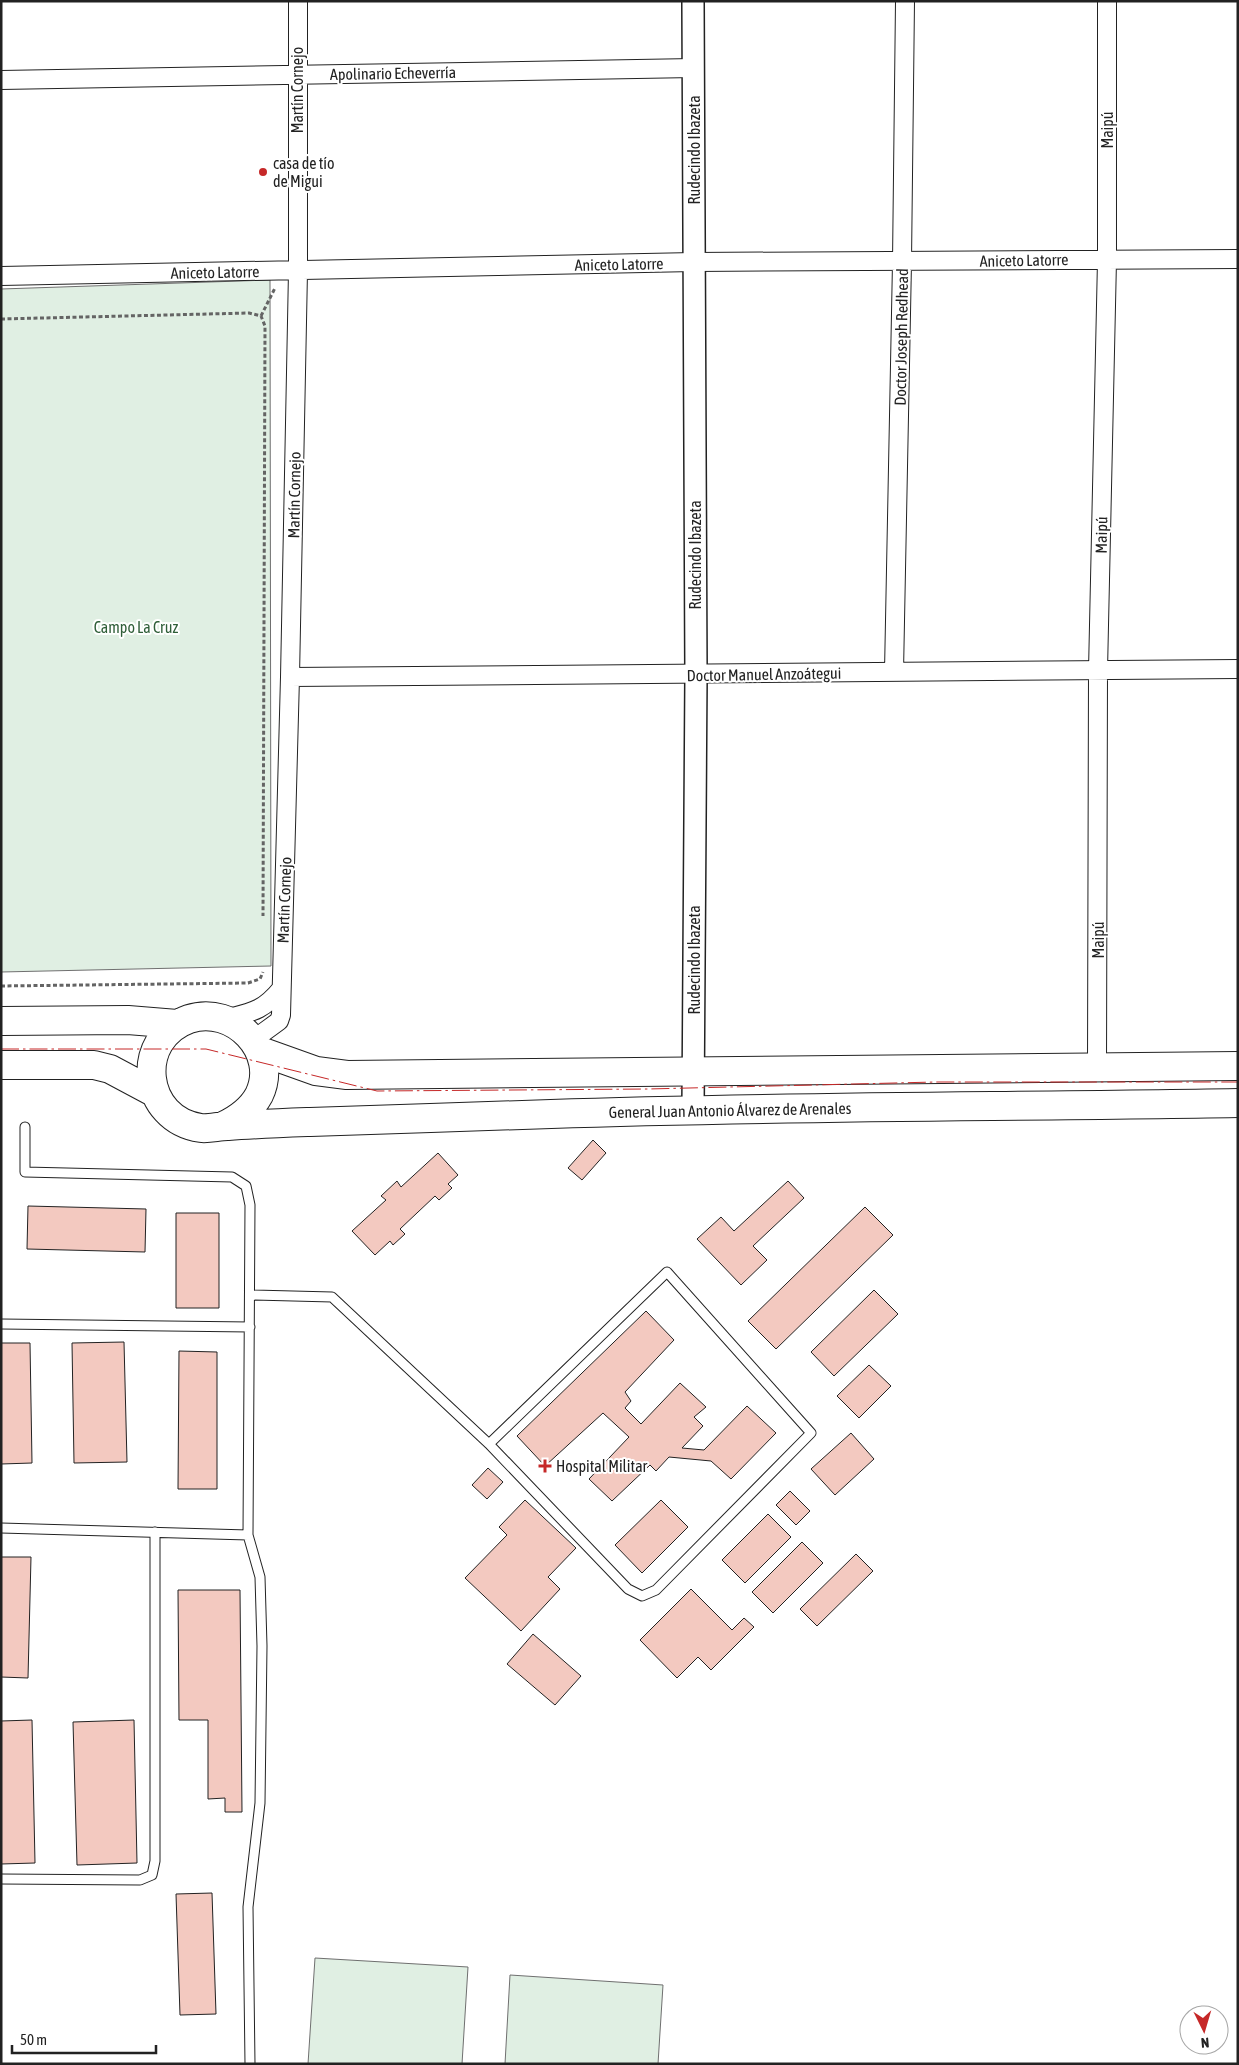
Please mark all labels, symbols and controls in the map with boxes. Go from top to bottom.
street label: Martín Cornejo [288,47,307,133]
street label: Apolinario Echeverría [330,63,456,84]
street label: Rudecindo Ibazeta [685,95,703,205]
street label: Maipú [1098,111,1117,149]
place label: casa de tío de Migui [273,154,335,191]
marker: casa de tío de Migui [257,166,269,178]
street label: Aniceto Latorre [979,250,1069,270]
street label: Aniceto Latorre [574,254,664,274]
street label: Aniceto Latorre [170,262,260,282]
street label: Doctor Joseph Redhead [891,268,912,406]
street label: Martín Cornejo [284,452,305,538]
street label: Rudecindo Ibazeta [686,500,704,610]
street label: Maipú [1092,516,1111,554]
park label: Campo La Cruz [94,618,179,637]
street label: Doctor Manuel Anzoátegui [686,664,842,685]
street label: Martín Cornejo [273,856,296,944]
street label: Rudecindo Ibazeta [685,905,703,1015]
street label: Maipú [1089,921,1108,959]
street label: General Juan Antonio Álvarez de Arenales [608,1099,852,1121]
place label: Hospital Militar [556,1457,648,1476]
marker: Hospital Militar [538,1459,552,1473]
north arrow [1179,2005,1229,2055]
scale bar [12,2022,156,2054]
text: 50 m [20,2031,47,2048]
text: N [1200,2035,1210,2051]

